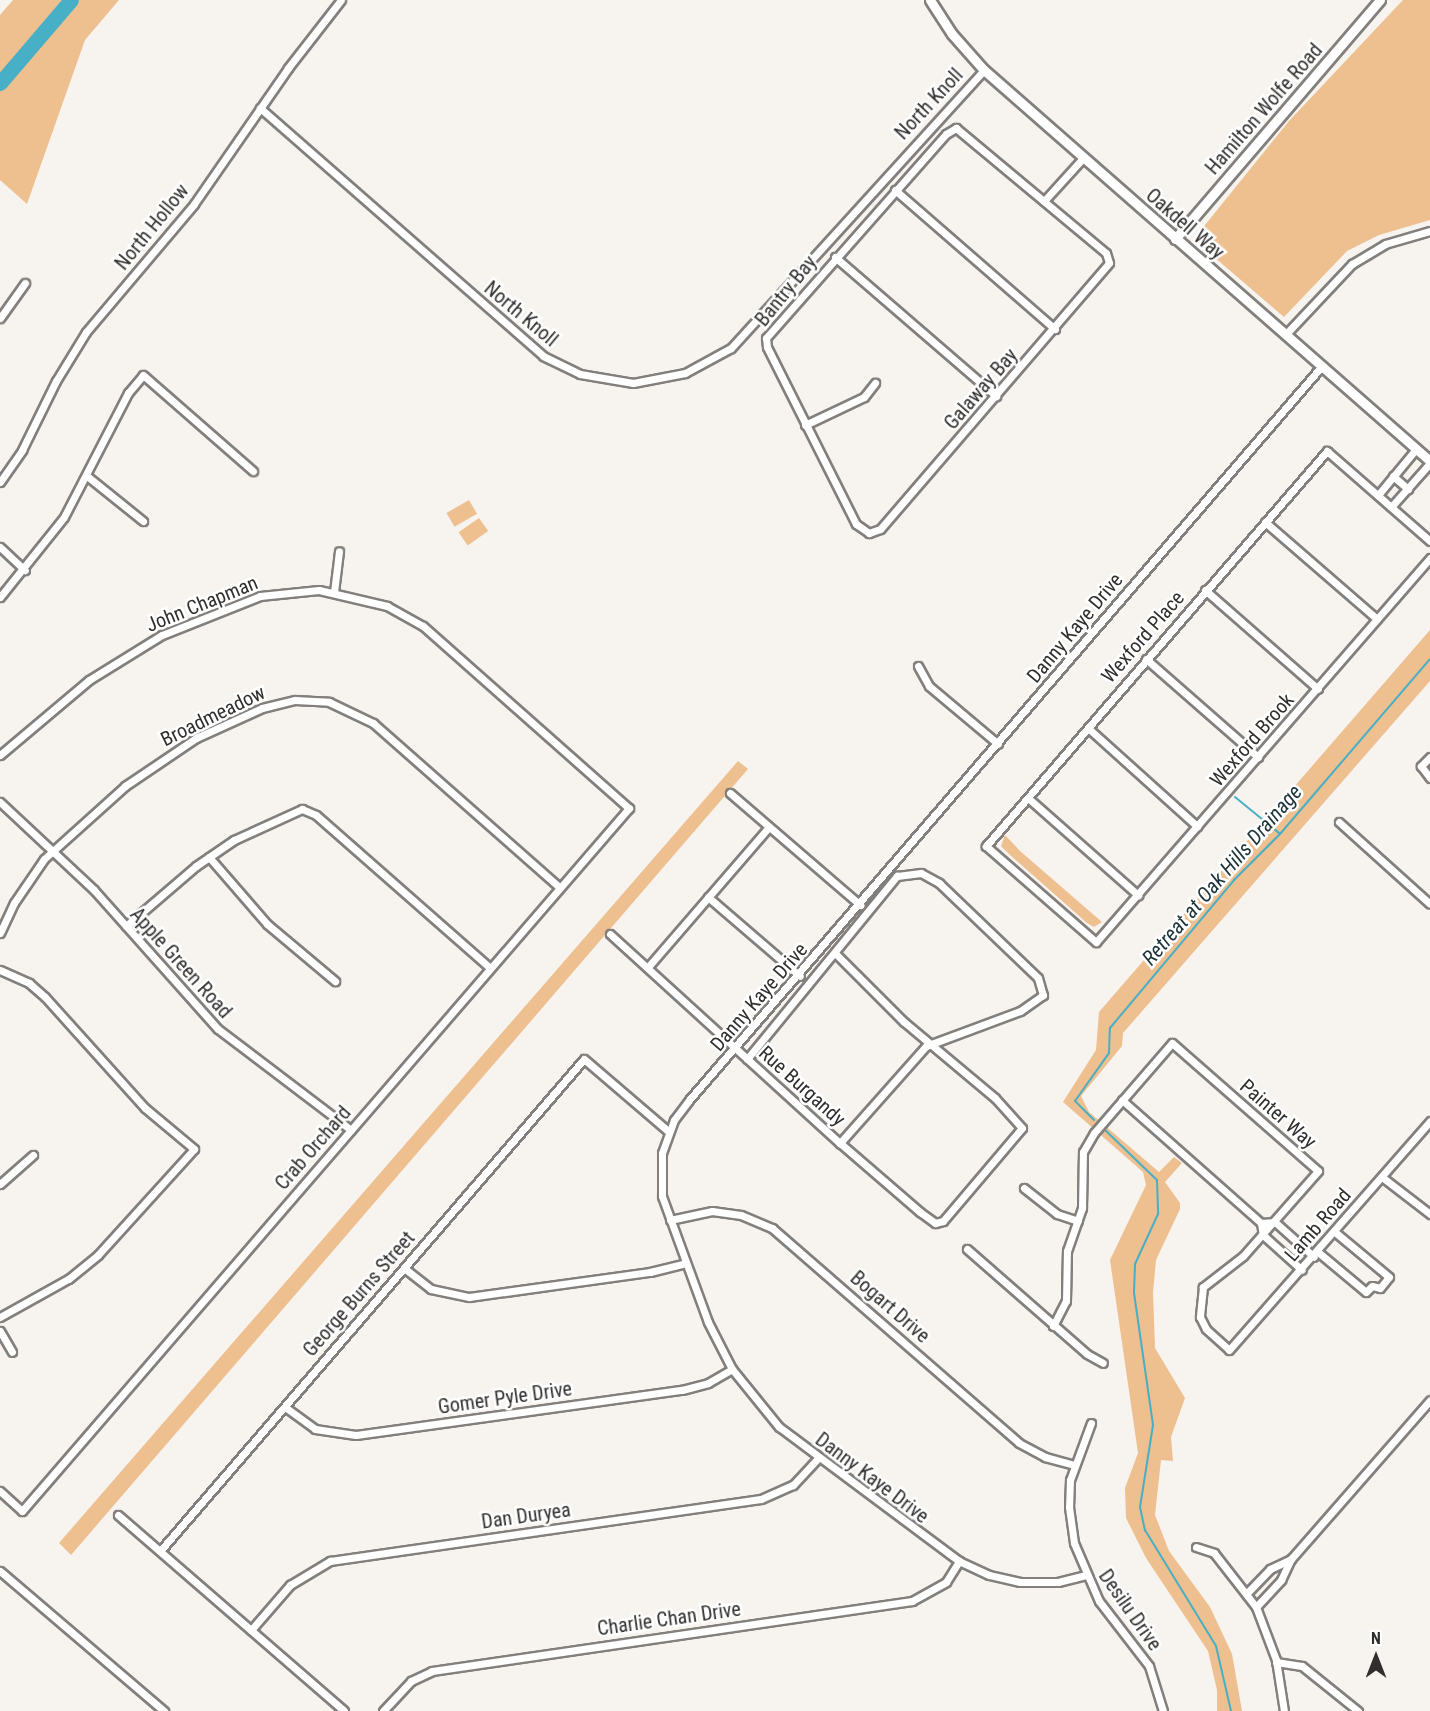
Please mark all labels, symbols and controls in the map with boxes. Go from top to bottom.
street label: Hamilton Wolfe Road [1200,38,1328,180]
street label: North Knoll [890,63,968,145]
street label: North Hollow [110,179,194,275]
street label: Oakdell Way [1141,183,1229,265]
street label: Bantry Bay [750,251,822,331]
street label: North Knoll [479,276,563,352]
street label: Galaway Bay [939,344,1023,434]
street label: Danny Kaye Drive [1022,568,1128,688]
street label: John Chapman [143,571,261,637]
street label: Wexford Place [1097,586,1189,688]
street label: Broadmeadow [157,680,269,752]
street label: Wexford Brook [1205,688,1299,792]
water label: Retreat at Oak Hills Drainage [1137,780,1307,970]
street label: Apple Green Road [125,903,237,1023]
street label: Danny Kaye Drive [705,938,813,1056]
street label: Rue Burgandy [754,1041,850,1131]
street label: Painter Way [1235,1074,1321,1154]
street label: Crab Orchard [270,1101,356,1195]
street label: Lamb Road [1280,1184,1356,1266]
street label: George Burns Street [298,1227,420,1361]
street label: Bogart Drive [845,1266,935,1348]
street label: Gomer Pyle Drive [436,1377,574,1419]
street label: Danny Kaye Drive [811,1428,933,1528]
street label: Dan Duryea [480,1498,572,1534]
street label: Desilu Drive [1093,1565,1167,1655]
street label: Charlie Chan Drive [596,1597,742,1641]
north arrow [1346,1627,1406,1687]
text: N [1371,1629,1381,1648]

